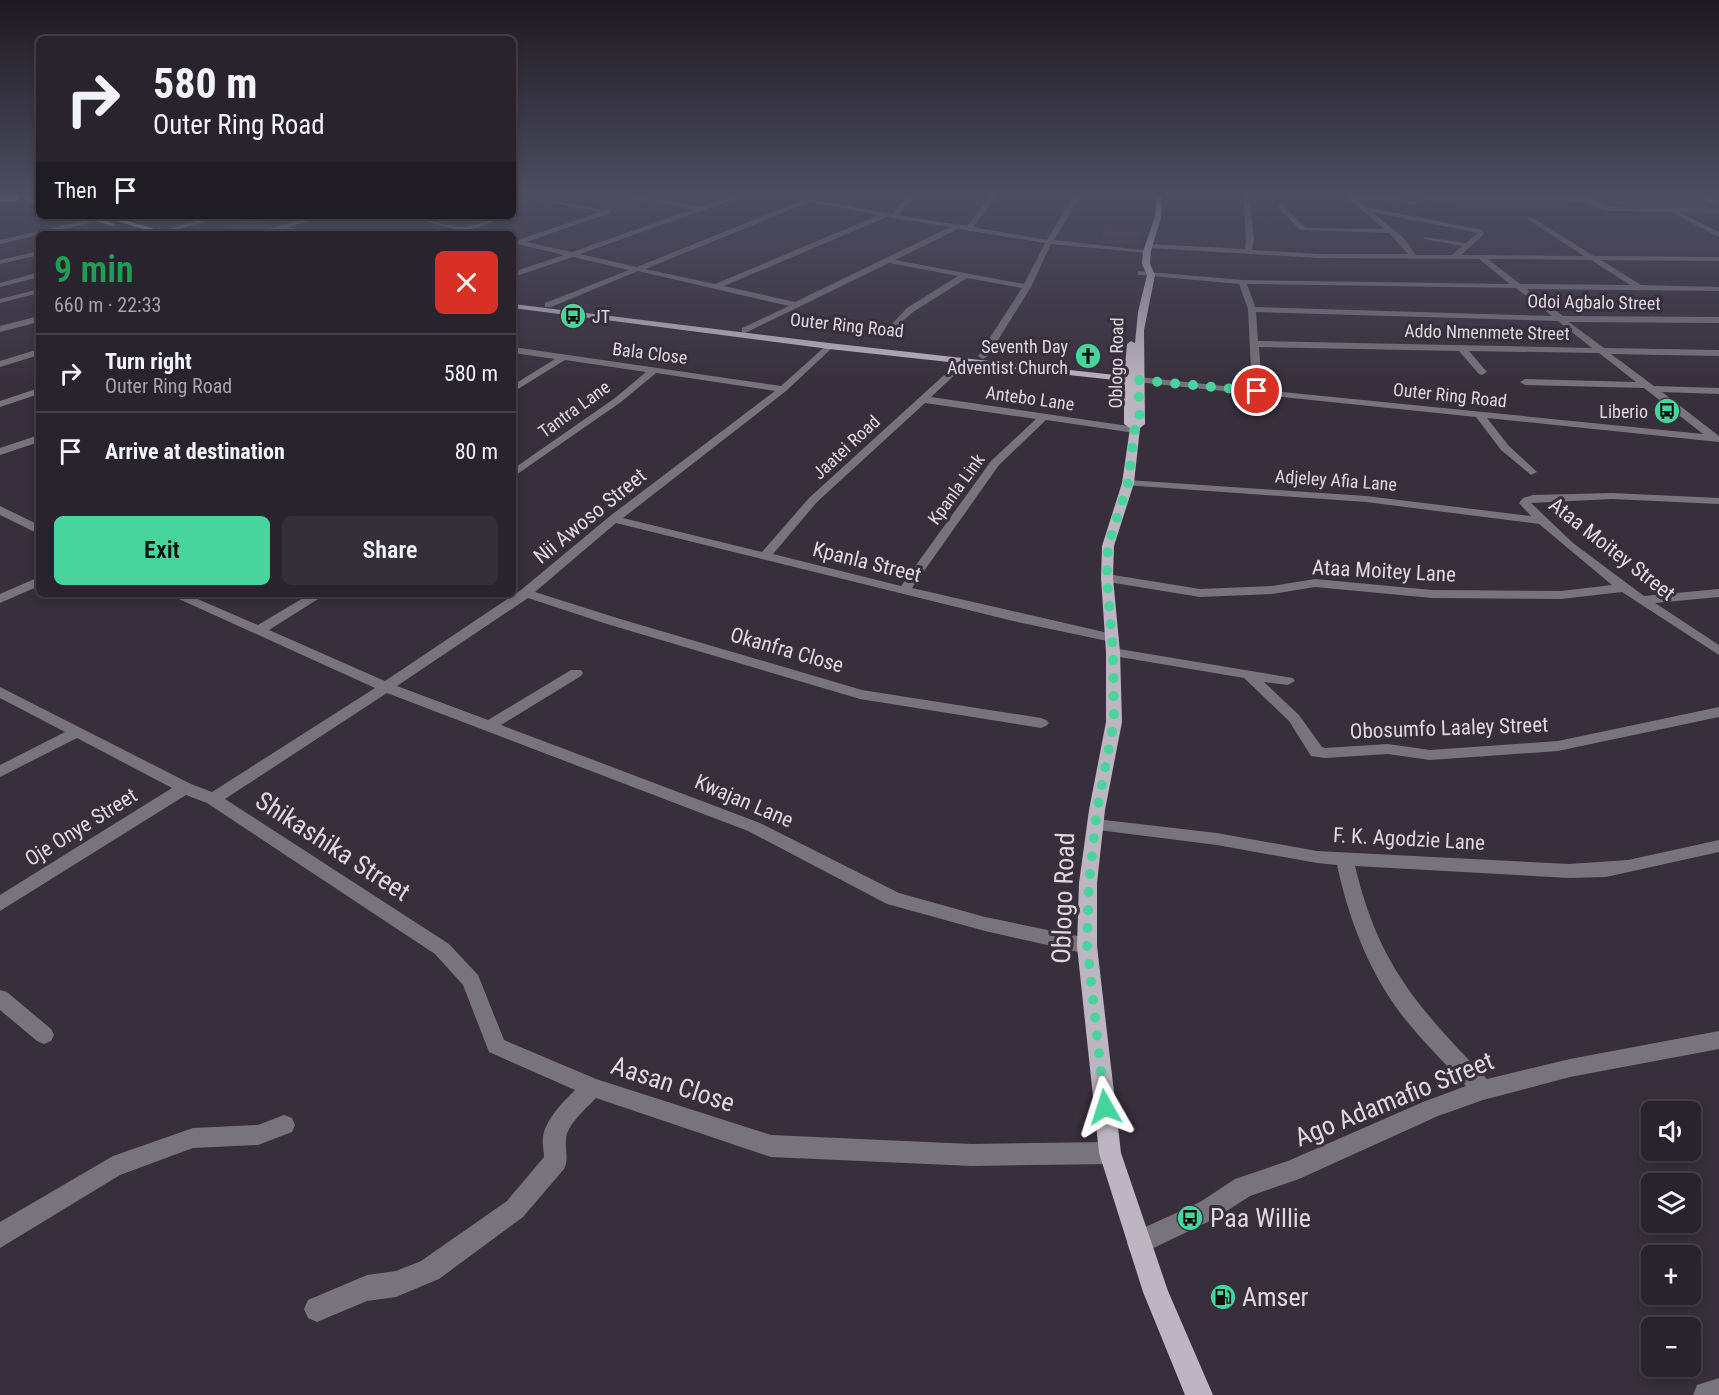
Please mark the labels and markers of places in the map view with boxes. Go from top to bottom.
bus stop icon: JT [558,301,588,331]
place label: JT [592,306,610,327]
place label: Seventh Day Adventist Church [947,336,1069,378]
church icon: Seventh Day Adventist Church [1073,341,1103,371]
pin [1231,365,1282,416]
bus stop icon: Liberio [1652,396,1682,426]
place label: Liberio [1599,401,1648,422]
bus stop icon: Paa Willie [1175,1203,1205,1233]
place label: Paa Willie [1210,1203,1311,1233]
fuel station icon: Amser [1208,1282,1238,1312]
place label: Amser [1242,1282,1309,1312]

